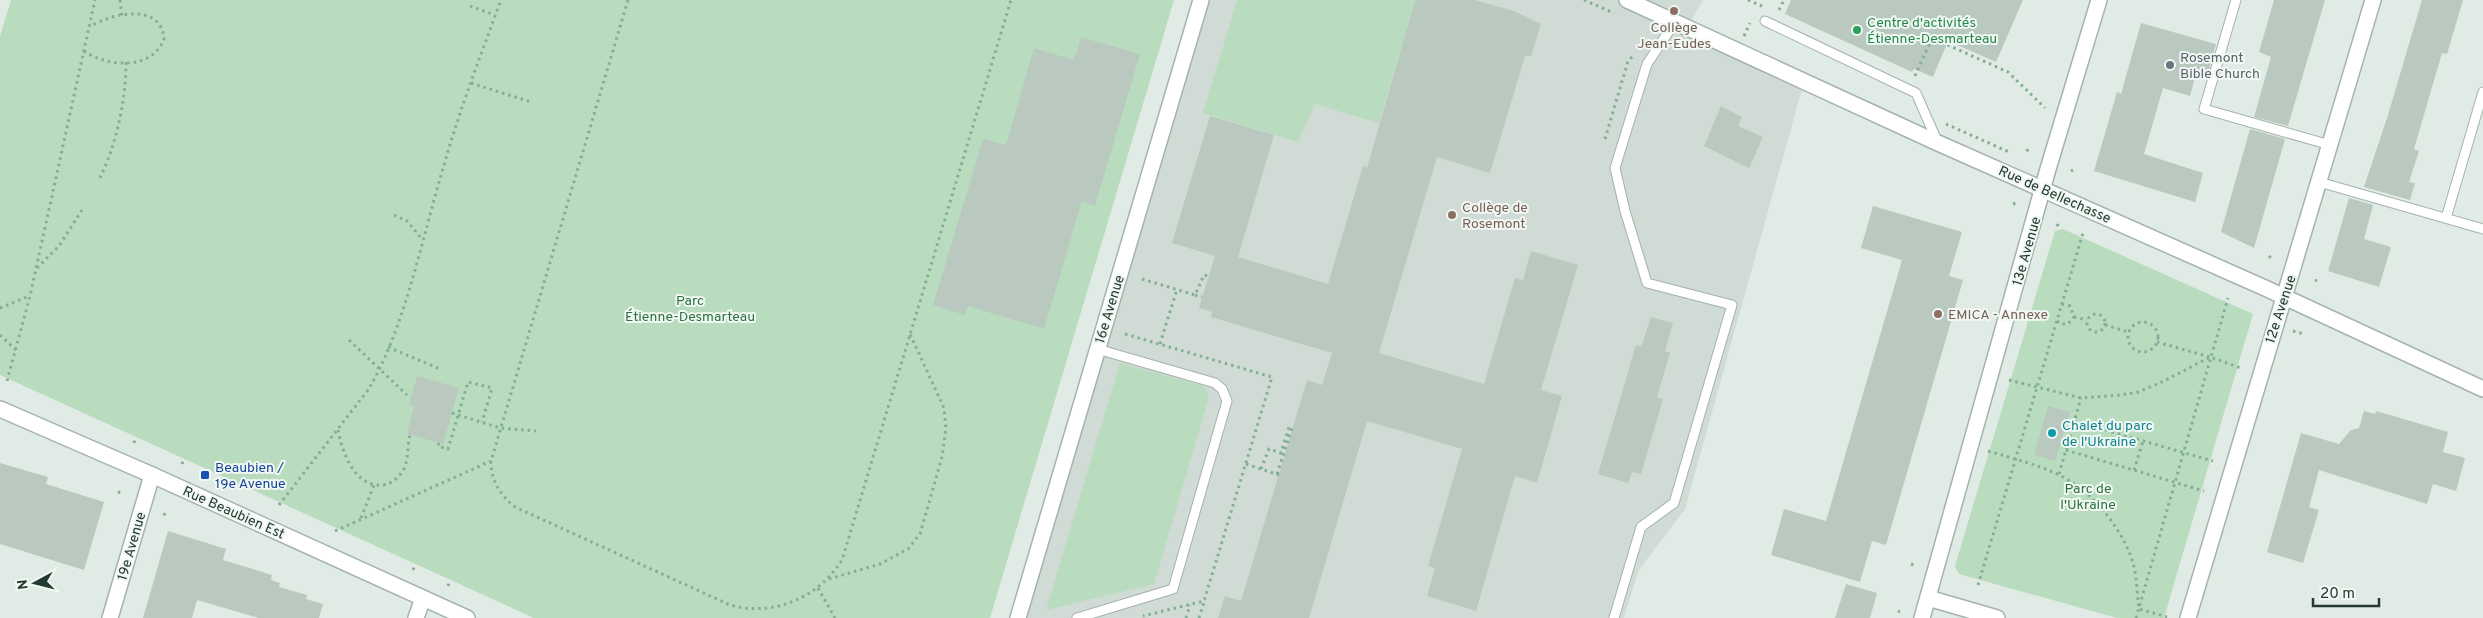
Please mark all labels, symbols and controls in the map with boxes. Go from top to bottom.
marker: Collège Jean-Eudes [1668,5,1680,17]
place label: Centre d'activités Étienne-Desmarteau [1867,15,1997,48]
place label: Collège Jean-Eudes [1637,20,1711,53]
marker: Centre d'activités Étienne-Desmarteau [1851,24,1863,36]
place label: Rosemont Bible Church [2180,50,2260,83]
marker: Rosemont Bible Church [2164,59,2176,71]
street label: Rue de Bellechasse [1996,163,2113,228]
place label: Collège de Rosemont [1462,200,1528,233]
marker: Collège de Rosemont [1446,209,1458,221]
street label: 13e Avenue [2010,215,2045,288]
street label: 16e Avenue [1092,273,1129,346]
street label: 12e Avenue [2262,273,2300,346]
park label: Parc Étienne-Desmarteau [625,293,755,326]
place label: EMICA - Annexe [1948,307,2048,324]
marker: EMICA - Annexe [1932,308,1944,320]
place label: Chalet du parc de l'Ukraine [2062,418,2153,451]
marker: Chalet du parc de l'Ukraine [2046,427,2058,439]
place label: Beaubien / 19e Avenue [215,460,286,493]
marker: Beaubien / 19e Avenue [199,469,211,481]
park label: Parc de l'Ukraine [2060,481,2116,514]
street label: Rue Beaubien Est [180,483,287,543]
street label: 19e Avenue [115,510,150,583]
north arrow [10,558,60,608]
scale bar [2313,576,2379,608]
text: N [15,578,33,590]
text: 20 m [2320,585,2355,604]

